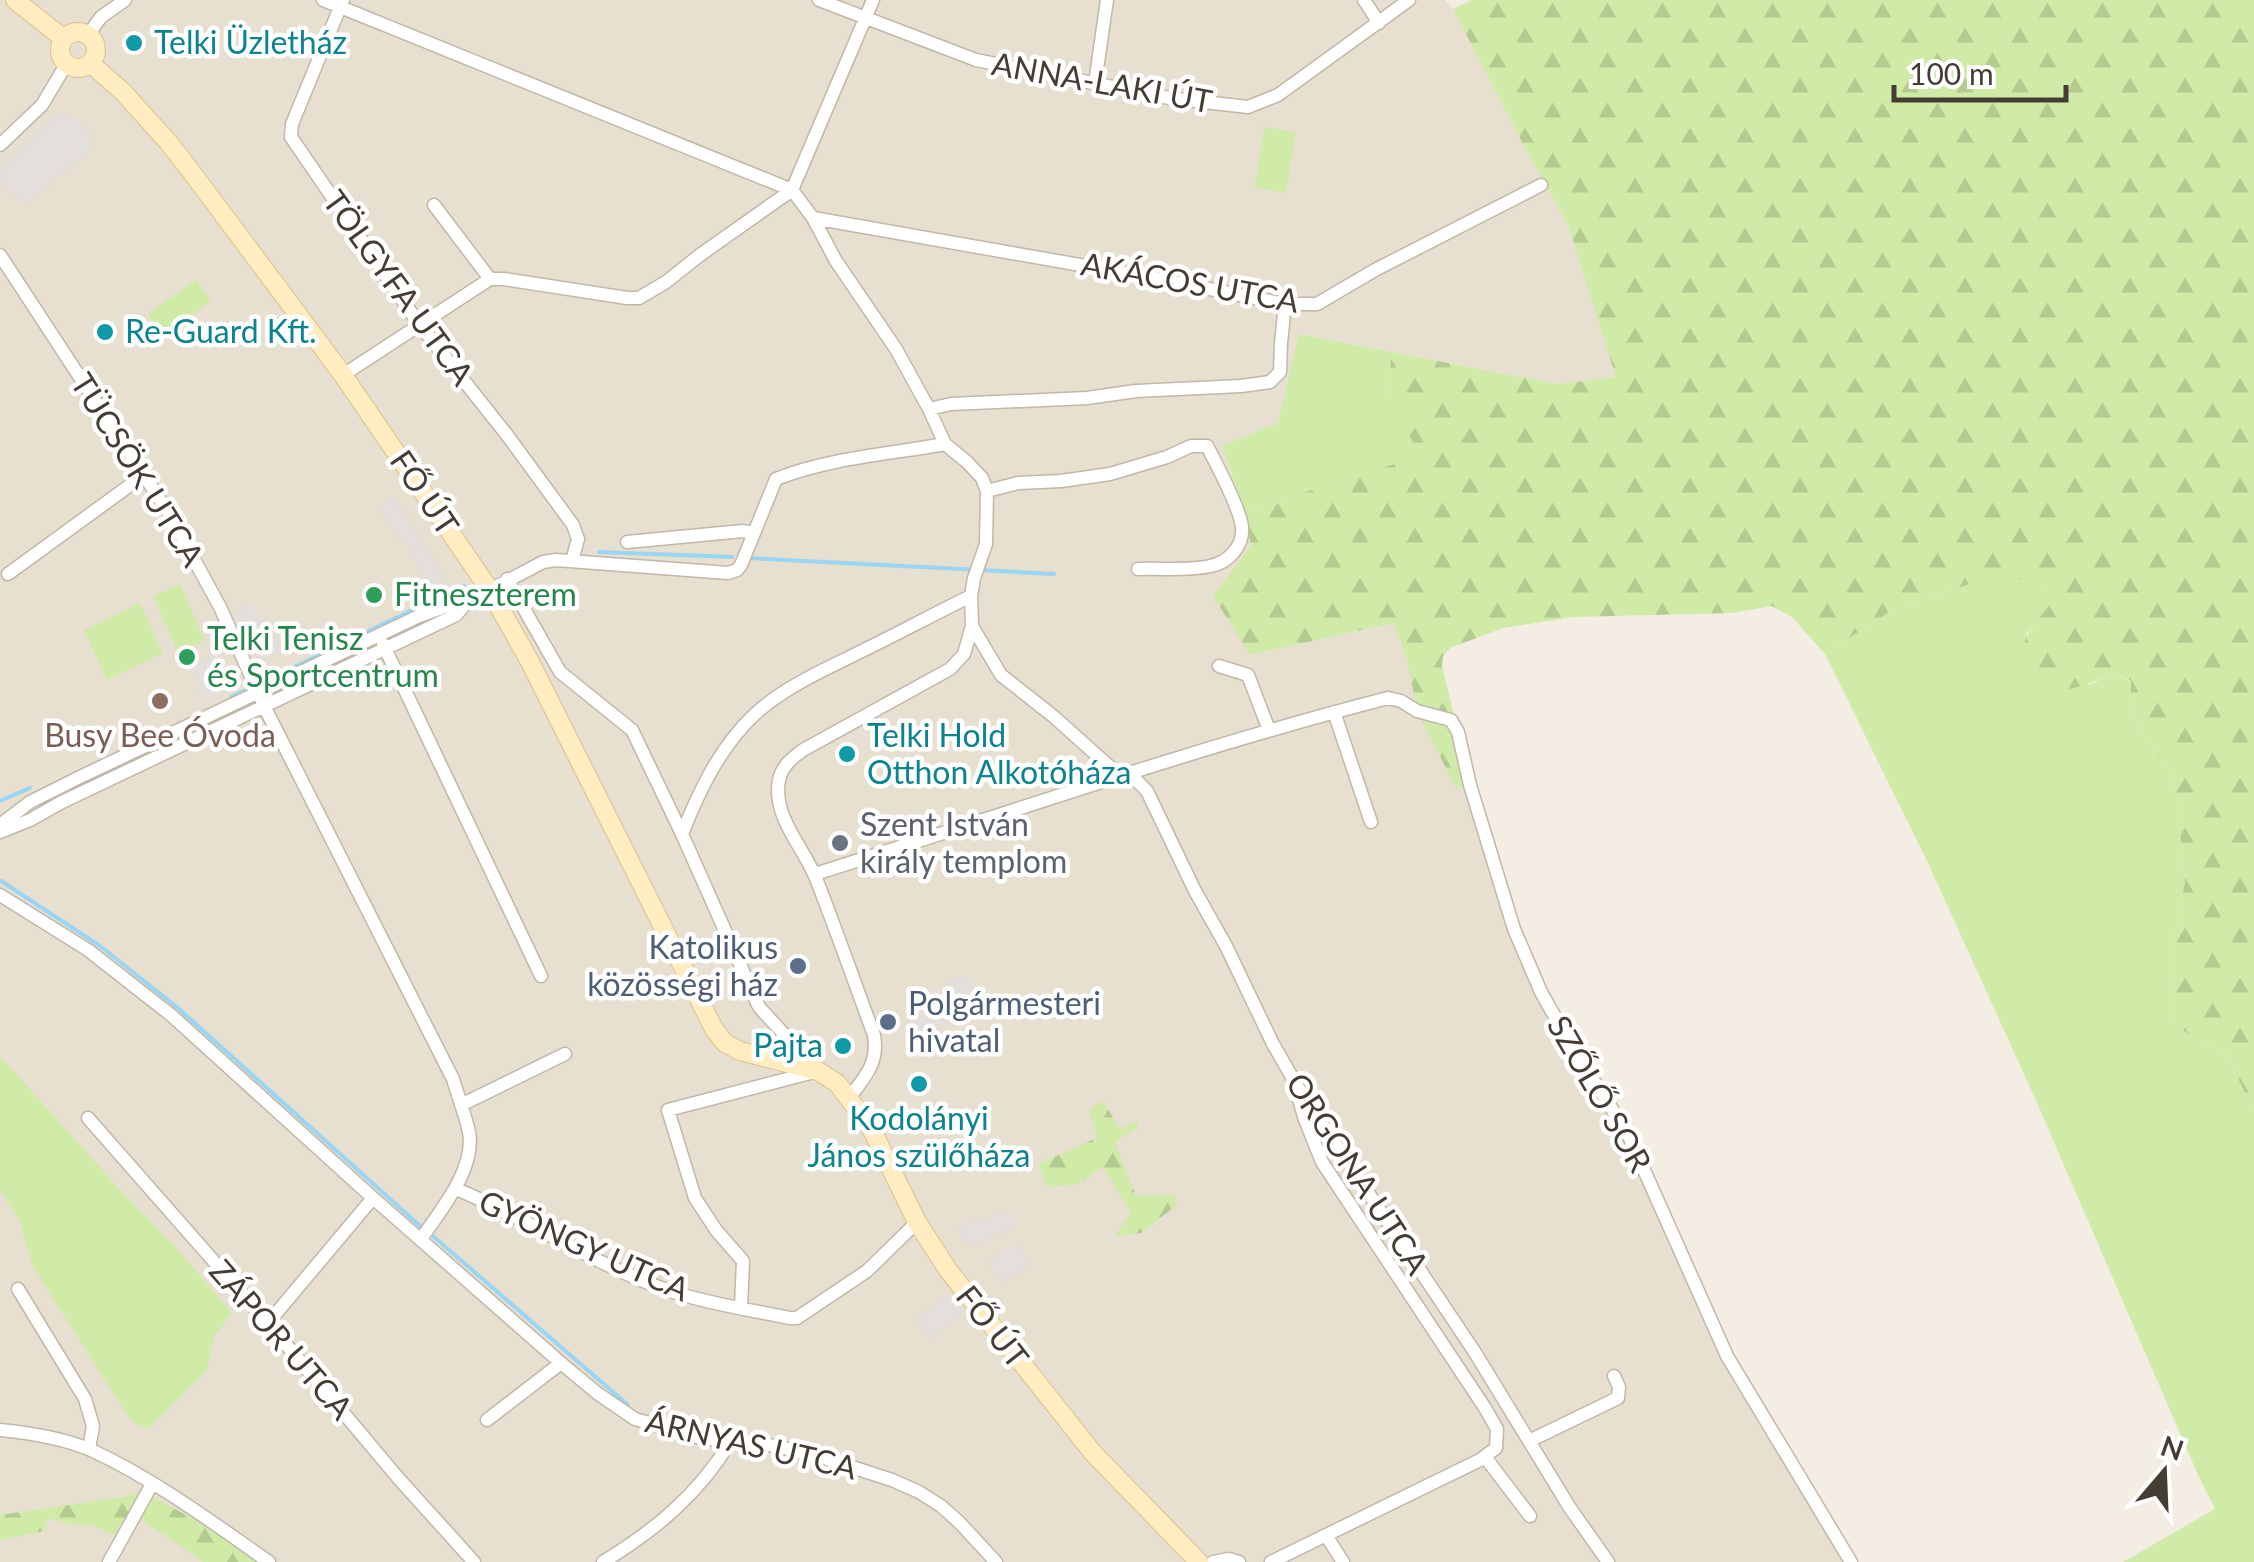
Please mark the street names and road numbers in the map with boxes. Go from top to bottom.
street label: ANNA-LAKI ÚT [989,43,1216,120]
street label: TÖLGYFA UTCA [316,182,483,392]
street label: AKÁCOS UTCA [1078,243,1303,320]
street label: TÜCSÖK UTCA [63,365,213,573]
street label: FŐ ÚT [383,442,468,542]
street label: SZŐLŐ SOR [1540,1008,1661,1178]
street label: ORGONA UTCA [1279,1065,1438,1281]
street label: GYÖNGY UTCA [474,1181,696,1309]
street label: ZÁPOR UTCA [202,1251,362,1427]
street label: FŐ ÚT [949,1277,1038,1375]
street label: ÁRNYAS UTCA [642,1400,861,1487]

